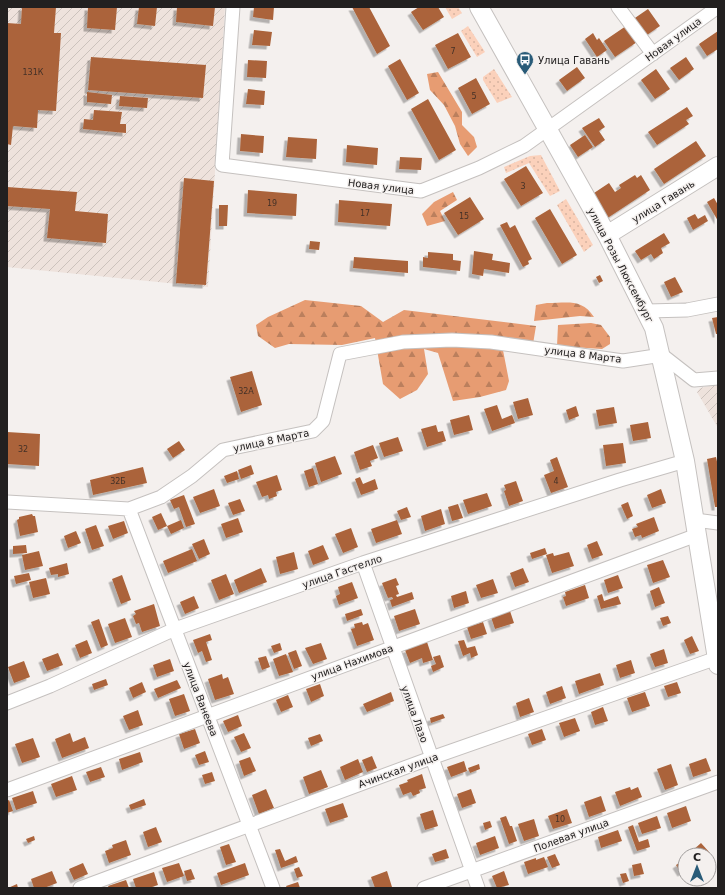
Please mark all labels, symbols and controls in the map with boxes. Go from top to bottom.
street label: Новая улица [643,15,703,63]
house number: 7 [450,47,456,56]
bus stop icon: Улица Гавань [515,50,535,75]
place label: Улица Гавань [538,55,610,66]
house number: 131К [23,68,44,77]
house number: 5 [471,92,477,101]
street label: Новая улица [347,177,415,196]
street label: улица Гавань [630,178,697,225]
house number: 3 [520,182,526,191]
house number: 19 [267,199,277,208]
street label: улица Розы Люксембург [586,206,656,324]
house number: 17 [360,209,370,218]
house number: 15 [459,212,469,221]
street label: улица 8 Марта [544,344,622,365]
house number: 32А [238,387,254,396]
street label: улица 8 Марта [232,427,310,454]
house number: 32 [18,445,28,454]
house number: 32Б [110,477,126,486]
house number: 4 [553,477,559,486]
street label: улица Гастелло [301,553,383,590]
street label: улица Нахимова [310,642,395,682]
street label: улица Ванеева [181,660,220,738]
street label: улица Лазо [399,684,430,744]
street label: Ачинская улица [357,751,440,790]
house number: 10 [555,815,565,824]
street label: Полевая улица [532,817,610,854]
north arrow [677,847,717,887]
text: С [693,851,701,864]

